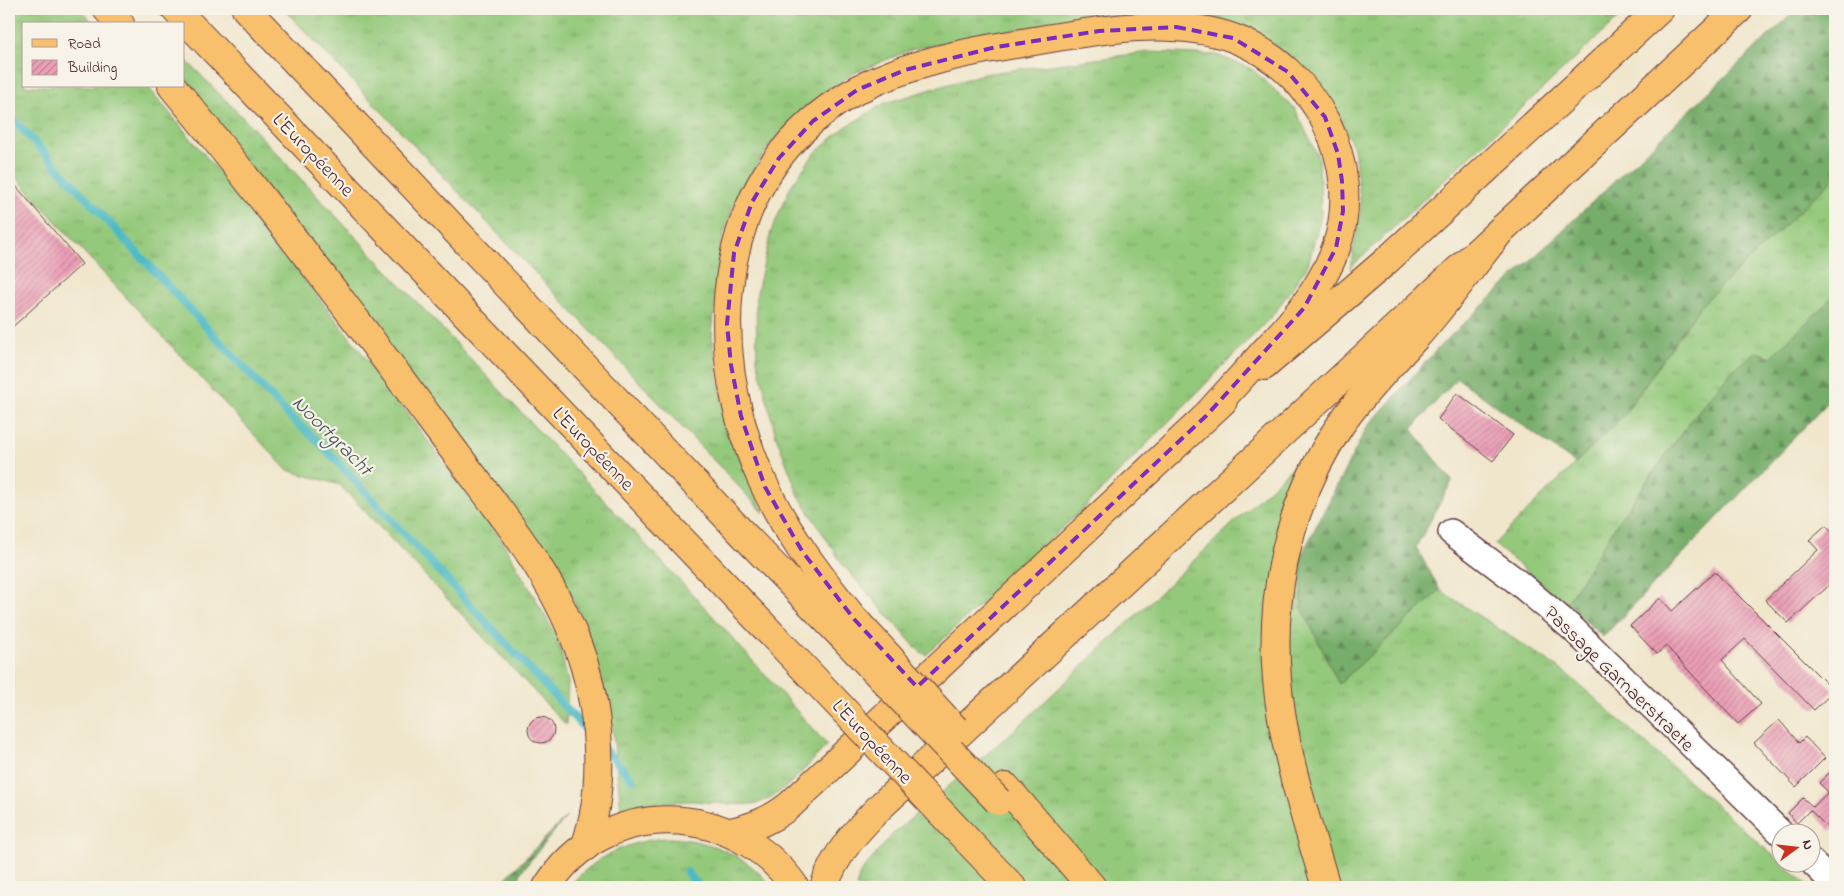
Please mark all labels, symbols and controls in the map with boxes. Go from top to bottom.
legend [22,22,185,88]
text: Road [68,33,101,55]
text: Building [67,57,117,80]
street label: L'Européenne [265,107,360,204]
water label: Noortgracht [284,389,380,486]
street label: L'Européenne [545,401,640,498]
street label: Passage Garnaerstraete [1536,600,1700,760]
street label: L'Européenne [824,694,918,792]
north arrow [1772,824,1822,874]
text: N [1796,838,1818,852]

